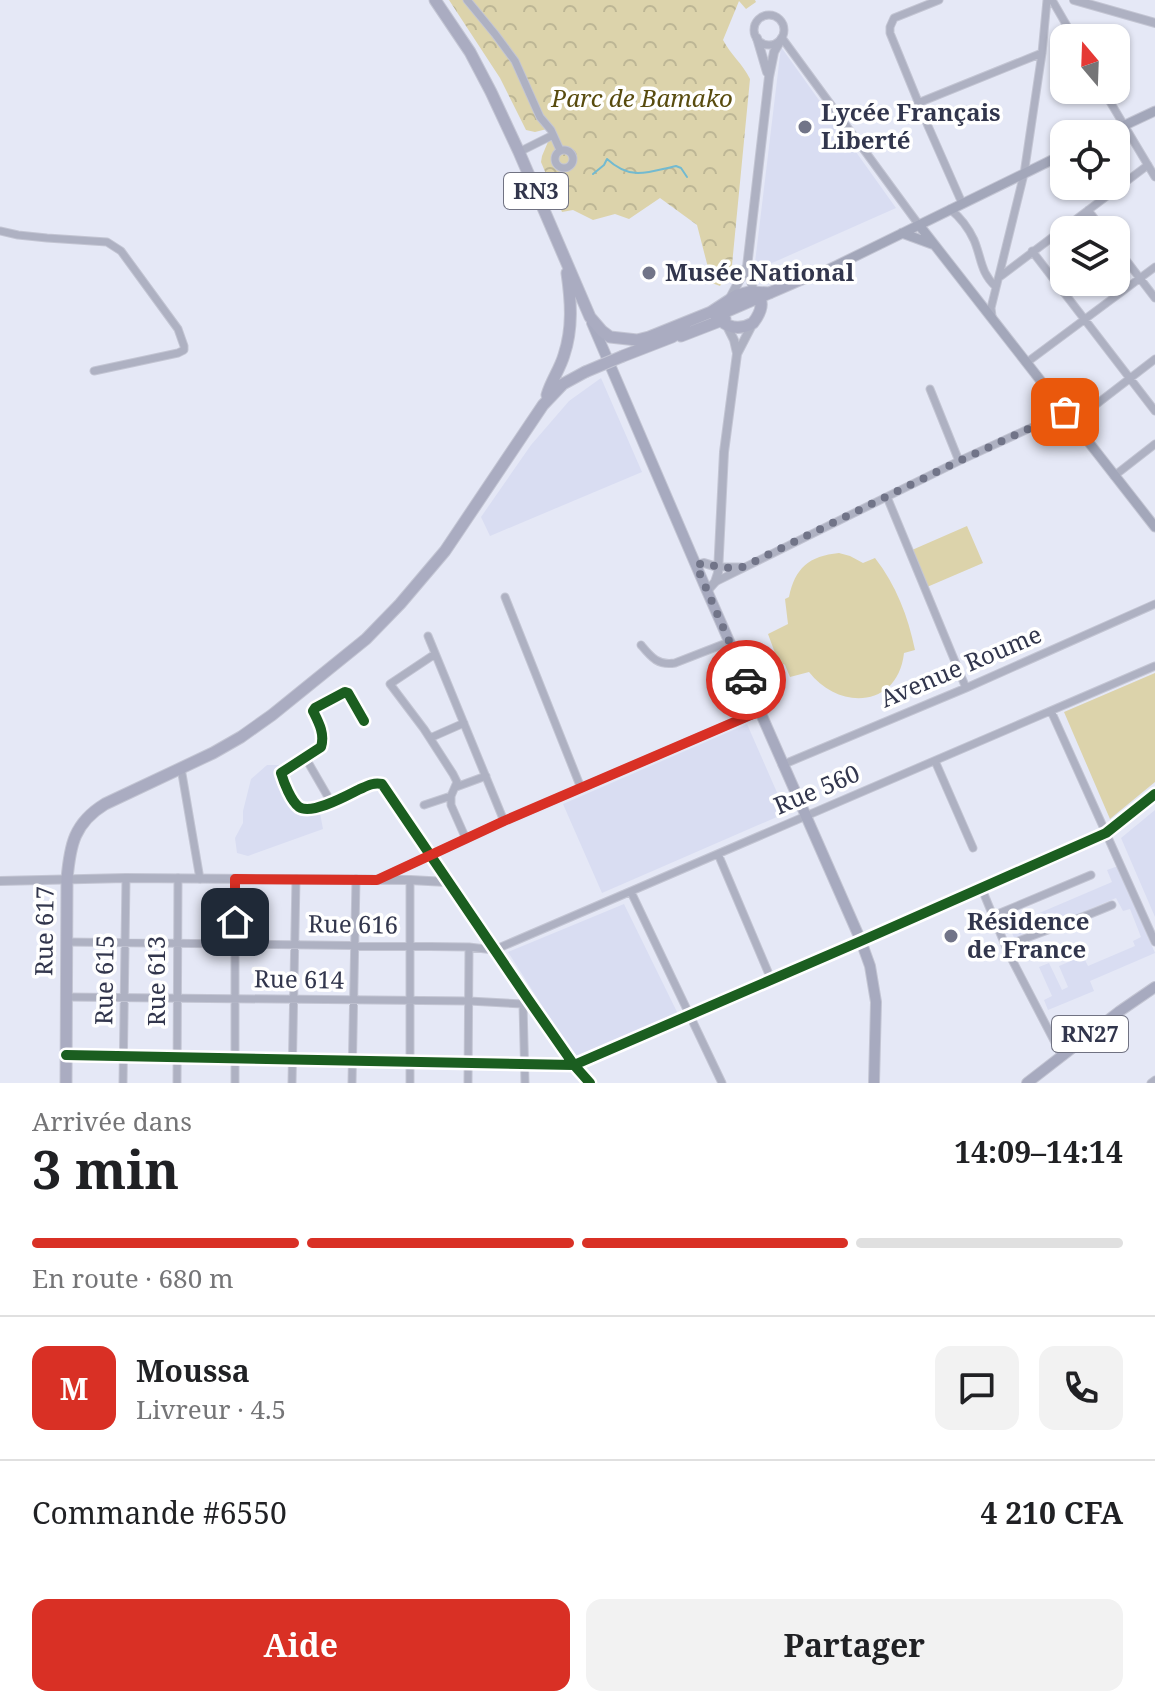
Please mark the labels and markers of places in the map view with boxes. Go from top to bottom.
place label: Lycée Français Liberté [821,95,1001,156]
marker: Lycée Français Liberté [796,118,814,136]
place label: Musée National [665,255,855,288]
marker: Musée National [640,264,658,282]
pin [1031,378,1099,446]
pin [201,888,269,956]
place label: Résidence de France [967,904,1090,965]
marker: Résidence de France [942,927,960,945]

